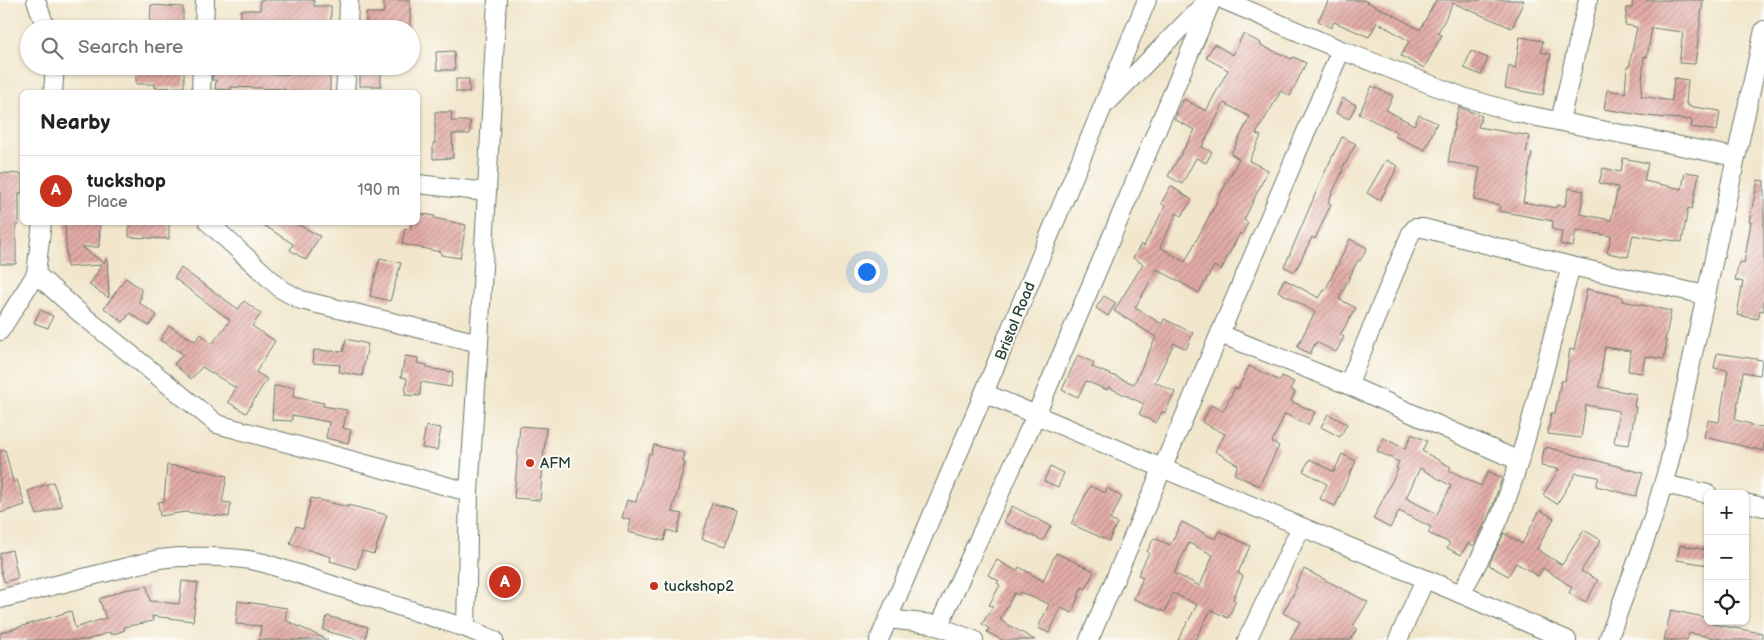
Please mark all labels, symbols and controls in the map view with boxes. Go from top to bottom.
search box [20,20,420,75]
icon: search [38,34,66,62]
text: Search here [78,36,183,59]
text: Nearby [40,110,110,135]
text: tuckshop [87,170,166,193]
text: A [51,181,61,200]
text: 190 m [358,181,400,200]
text: Place [87,193,128,212]
your location [854,259,880,285]
street label: Bristol Road [991,279,1040,363]
place label: AFM [540,454,571,473]
marker: AFM [524,457,536,469]
map controls [1704,490,1749,625]
button: + [1704,490,1749,535]
button: − [1704,535,1749,580]
pin: A [489,563,521,601]
place label: tuckshop2 [664,577,734,596]
marker: tuckshop2 [648,580,660,592]
button: locate [1704,580,1749,625]

